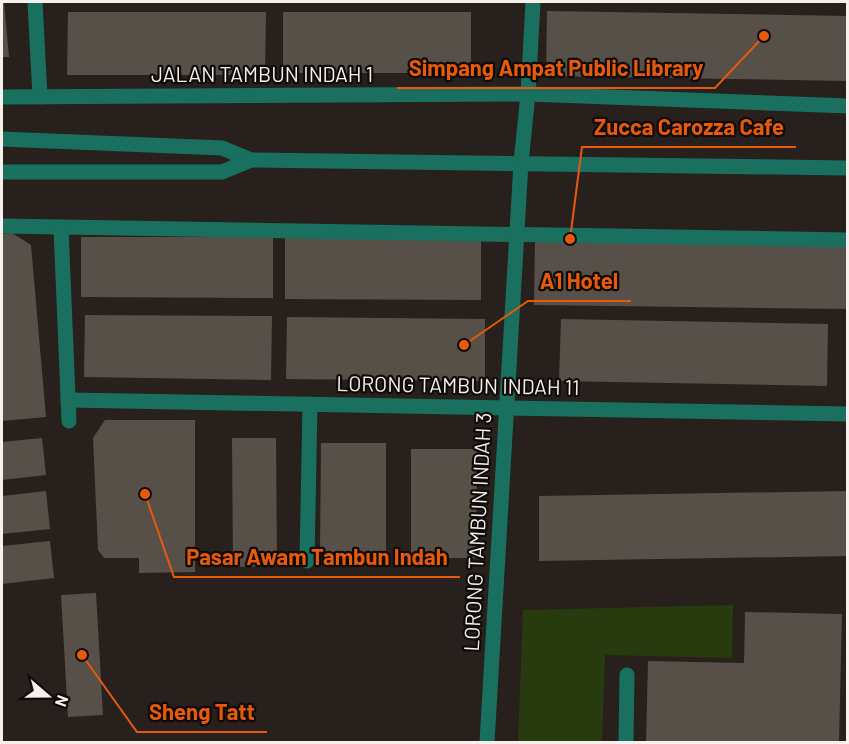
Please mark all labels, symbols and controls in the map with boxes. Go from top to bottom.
callout: Simpang Ampat Public Library [397,48,715,88]
text: Simpang Ampat Public Library [409,54,703,80]
street label: JALAN TAMBUN INDAH 1 [151,61,373,86]
callout: Zucca Carozza Cafe [582,107,796,147]
text: Zucca Carozza Cafe [594,113,784,139]
callout: A1 Hotel [528,261,631,301]
text: A1 Hotel [540,267,618,293]
street label: LORONG TAMBUN INDAH 11 [336,370,580,399]
street label: LORONG TAMBUN INDAH 3 [458,412,495,652]
callout: Pasar Awam Tambun Indah [174,537,460,577]
text: Pasar Awam Tambun Indah [186,543,448,569]
north arrow [18,666,78,726]
callout: Sheng Tatt [137,692,267,732]
text: N [52,693,73,710]
text: Sheng Tatt [149,698,255,724]

